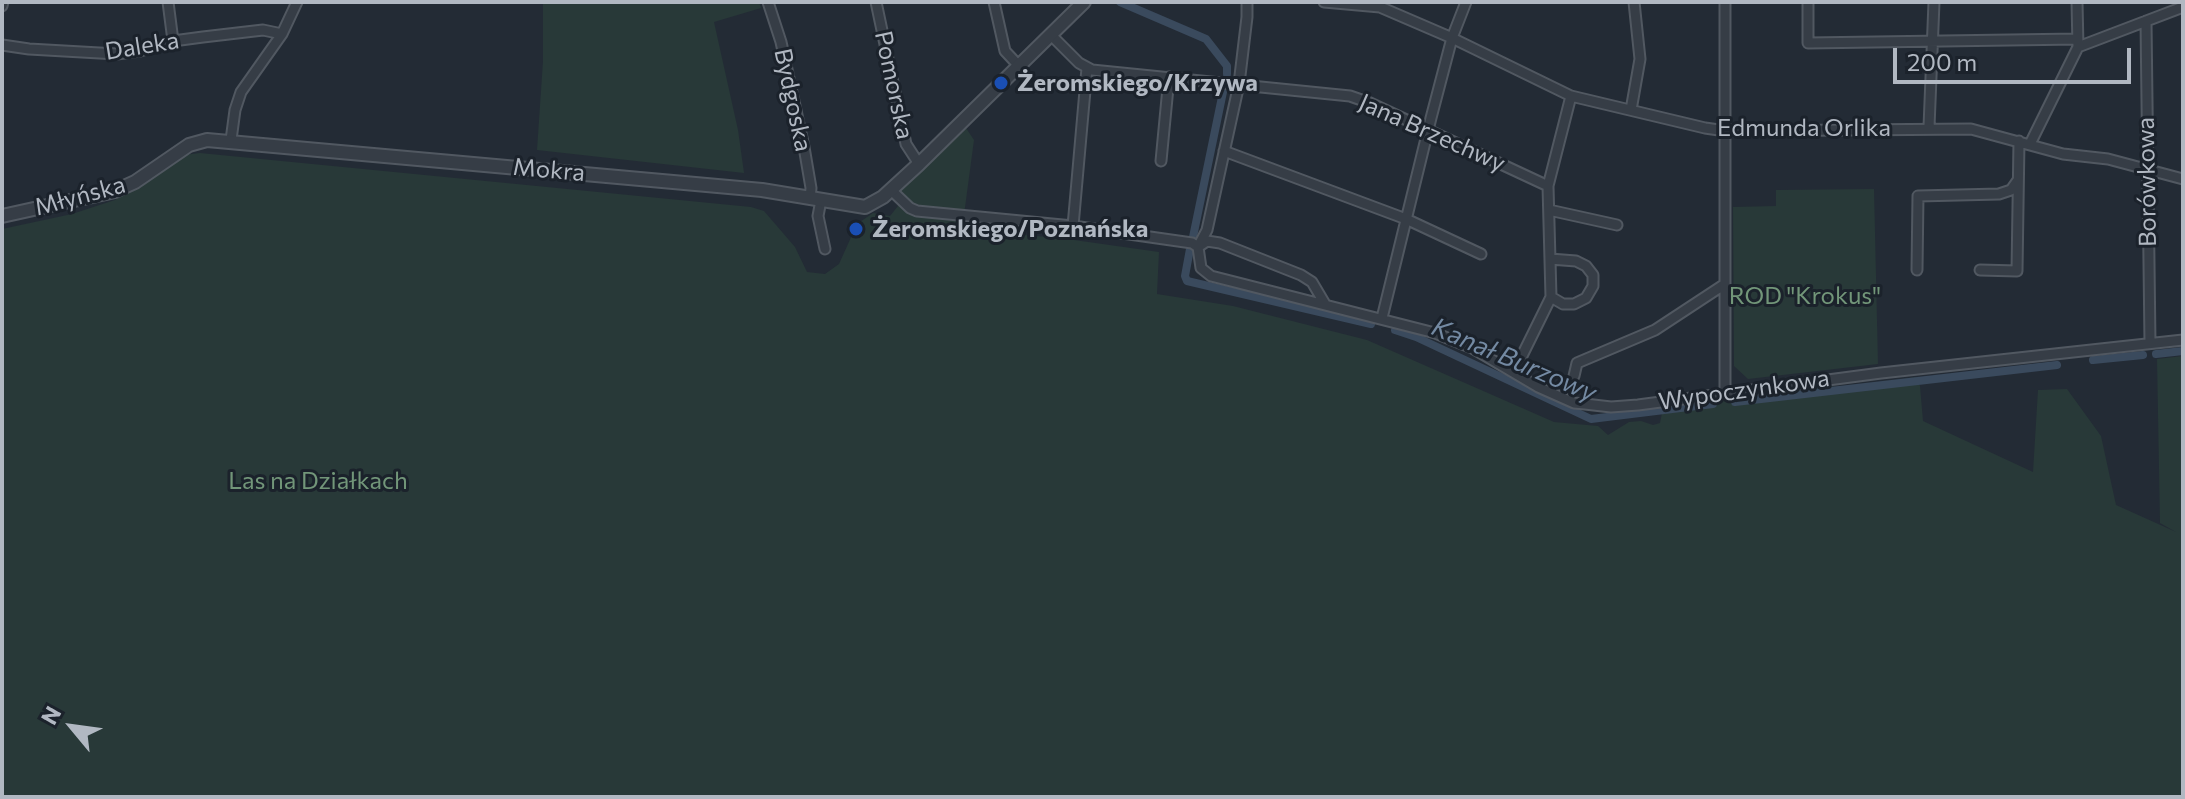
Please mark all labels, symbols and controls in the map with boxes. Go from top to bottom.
street label: Daleka [103,26,181,66]
street label: Pomorska [868,28,920,142]
scale bar [1897,32,2135,82]
street label: Bydgoska [768,46,818,154]
text: 200 m [1907,47,1977,76]
place label: Żeromskiego/Krzywa [1017,69,1258,97]
marker: Żeromskiego/Krzywa [992,74,1010,92]
street label: Jana Brzechwy [1354,88,1510,178]
street label: Edmunda Orlika [1717,114,1891,142]
street label: Borówkowa [2131,117,2163,247]
street label: Mokra [512,153,586,187]
street label: Młyńska [31,170,129,222]
place label: Żeromskiego/Poznańska [872,215,1148,243]
marker: Żeromskiego/Poznańska [847,220,865,238]
park label: ROD "Krokus" [1729,282,1881,310]
water label: Kanał Burzowy [1427,311,1601,409]
street label: Wypoczynkowa [1657,364,1831,416]
park label: Las na Działkach [228,467,408,495]
north arrow [32,687,112,767]
text: N [35,701,66,729]

